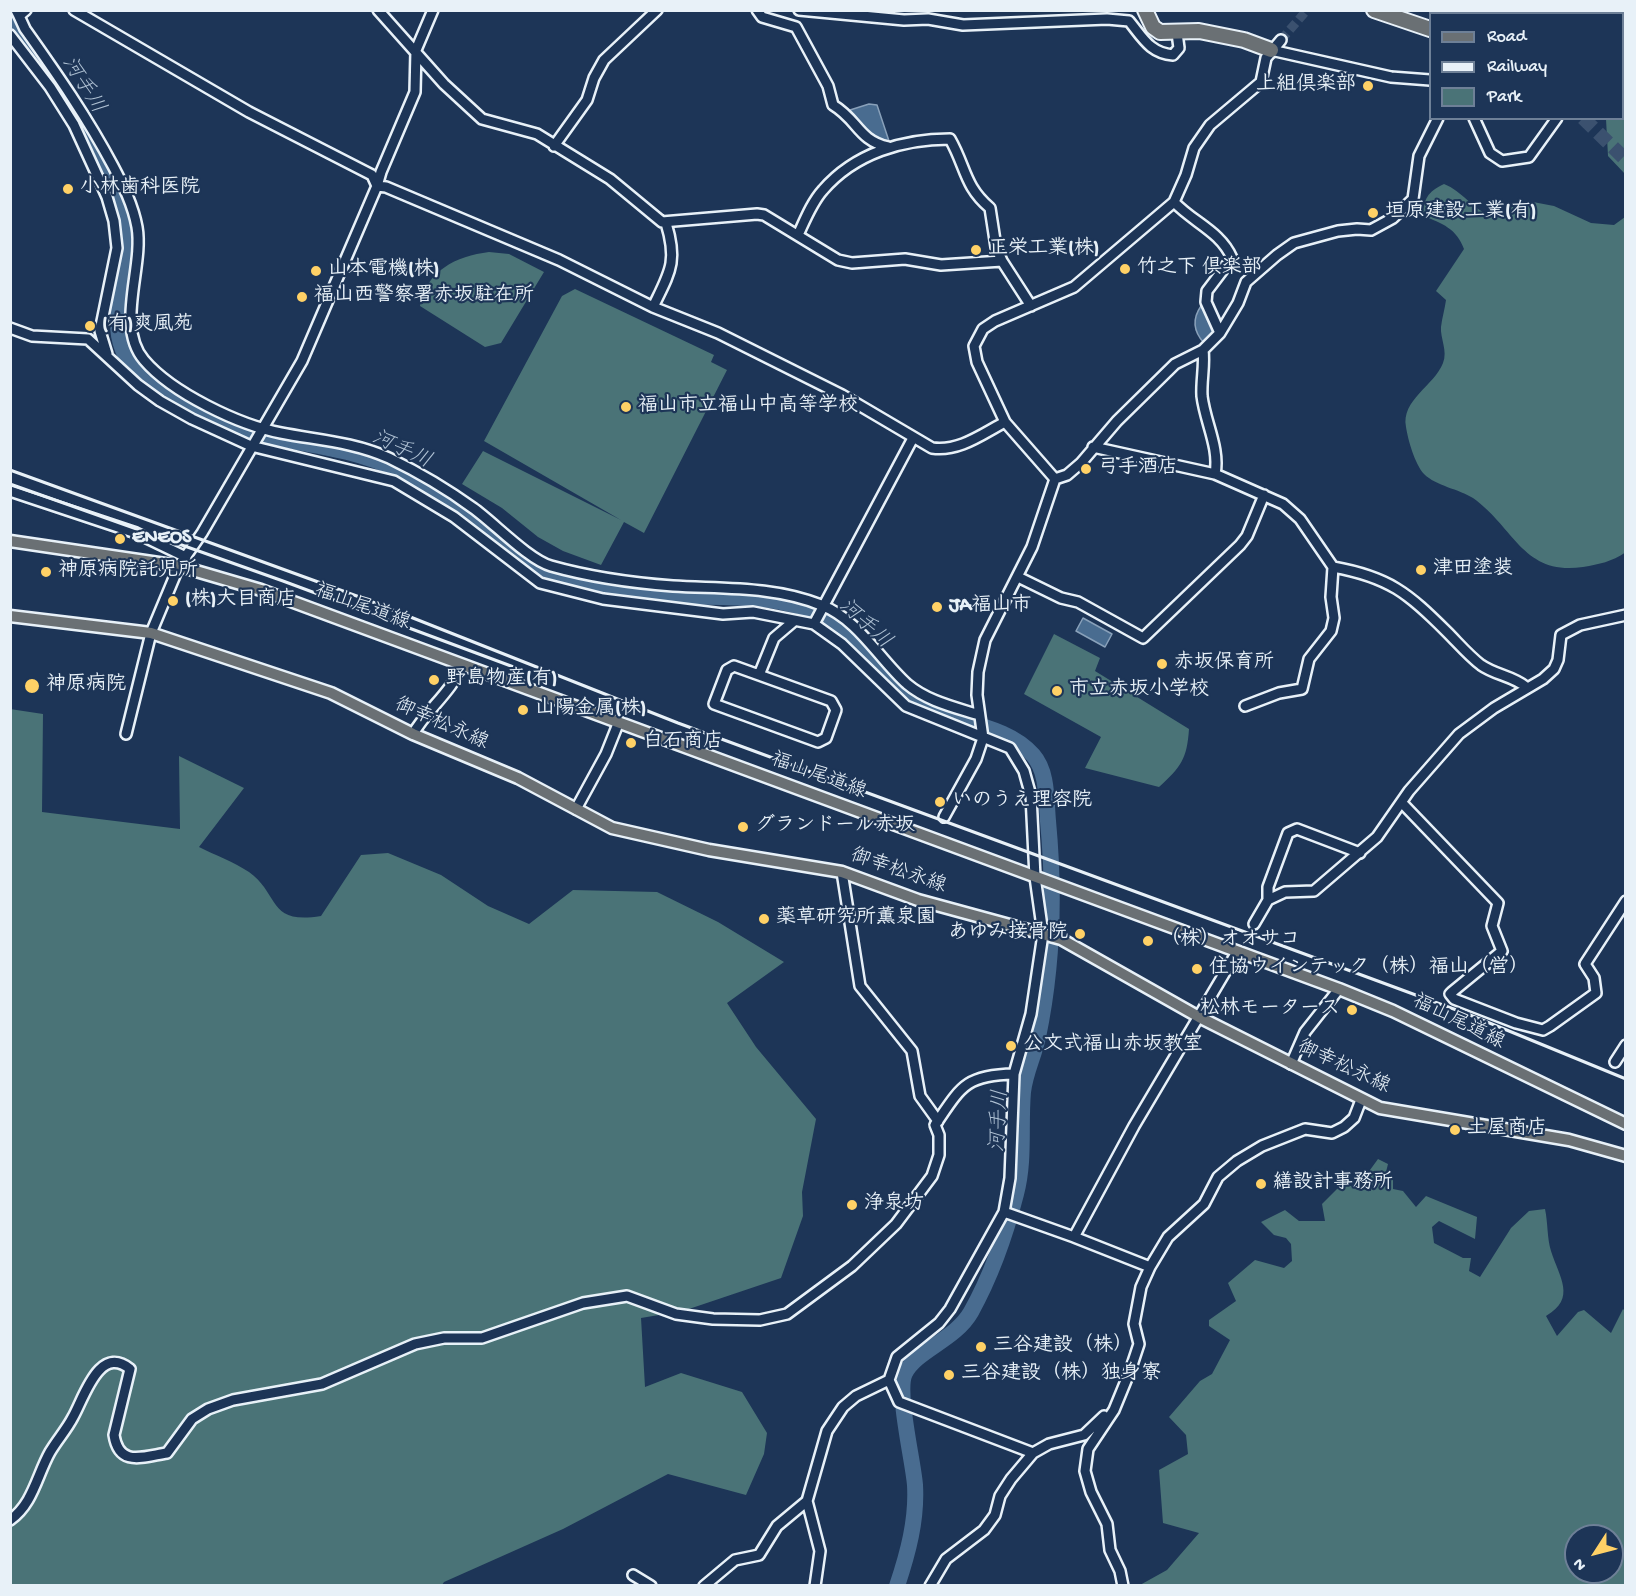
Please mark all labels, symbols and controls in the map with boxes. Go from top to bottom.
legend [1429,12,1624,120]
text: Road [1487,27,1526,48]
water label: 河手川 [55,53,109,119]
text: Railway [1487,57,1547,78]
place label: 上組倶楽部 [1256,74,1356,98]
marker: 上組倶楽部 [1361,79,1375,93]
text: Park [1487,87,1521,108]
place label: 小林歯科医院 [80,177,200,201]
marker: 小林歯科医院 [61,182,75,196]
place label: 垣原建設工業(有) [1385,201,1536,225]
marker: 垣原建設工業(有) [1366,206,1380,220]
place label: 正栄工業(株) [988,238,1099,262]
marker: 正栄工業(株) [969,243,983,257]
place label: 竹之下 倶楽部 [1137,257,1262,281]
place label: 山本電機(株) [328,259,439,283]
marker: 竹之下 倶楽部 [1118,262,1132,276]
marker: 山本電機(株) [309,264,323,278]
place label: 福山西警察署赤坂駐在所 [314,285,534,309]
marker: 福山西警察署赤坂駐在所 [295,290,309,304]
place label: (有)爽風苑 [102,314,193,338]
marker: (有)爽風苑 [83,319,97,333]
place label: 福山市立福山中高等学校 [638,395,858,419]
marker: 福山市立福山中高等学校 [619,400,633,414]
water label: 河手川 [367,426,435,476]
place label: 弓手酒店 [1098,457,1178,481]
marker: 弓手酒店 [1079,462,1093,476]
place label: ENEOS [132,527,191,551]
marker: ENEOS [113,532,127,546]
place label: 津田塗装 [1433,558,1513,582]
place label: 神原病院託児所 [58,560,198,584]
marker: 津田塗装 [1414,563,1428,577]
marker: 神原病院託児所 [39,565,53,579]
street label: 福山尾道線 [311,580,413,636]
place label: (株)大目商店 [185,589,296,613]
marker: (株)大目商店 [166,594,180,608]
water label: 河手川 [832,595,896,655]
place label: JA福山市 [949,595,1031,619]
marker: JA福山市 [930,600,944,614]
place label: 赤坂保育所 [1174,652,1274,676]
marker: 赤坂保育所 [1155,657,1169,671]
place label: 野島物産(有) [446,668,557,692]
marker: 野島物産(有) [427,673,441,687]
place label: 神原病院 [46,674,126,698]
marker: 神原病院 [23,677,41,695]
place label: 市立赤坂小学校 [1069,679,1209,703]
marker: 市立赤坂小学校 [1050,684,1064,698]
street label: 御幸松永線 [390,694,492,756]
place label: 山陽金属(株) [535,698,646,722]
marker: 山陽金属(株) [516,703,530,717]
place label: 白石商店 [643,731,723,755]
marker: 白石商店 [624,736,638,750]
street label: 福山尾道線 [767,749,869,805]
place label: いのうえ理容院 [952,790,1092,814]
marker: いのうえ理容院 [933,795,947,809]
place label: グランドール赤坂 [755,815,915,839]
marker: グランドール赤坂 [736,820,750,834]
street label: 御幸松永線 [847,844,949,900]
place label: 薬草研究所薫泉園 [776,907,936,931]
marker: 薬草研究所薫泉園 [757,912,771,926]
place label: あゆみ接骨院 [948,922,1068,946]
marker: あゆみ接骨院 [1073,927,1087,941]
place label: （株）オオサコ [1160,929,1300,953]
marker: （株）オオサコ [1141,934,1155,948]
place label: 住協ウインテック（株）福山（営） [1209,957,1529,981]
marker: 住協ウインテック（株）福山（営） [1190,962,1204,976]
street label: 福山尾道線 [1408,990,1508,1056]
place label: 松林モータース [1200,998,1340,1022]
marker: 松林モータース [1345,1003,1359,1017]
place label: 公文式福山赤坂教室 [1023,1034,1203,1058]
street label: 御幸松永線 [1293,1036,1393,1100]
marker: 公文式福山赤坂教室 [1004,1039,1018,1053]
water label: 河手川 [987,1089,1015,1153]
place label: 土屋商店 [1467,1118,1547,1142]
marker: 土屋商店 [1448,1123,1462,1137]
place label: 繕設計事務所 [1273,1172,1393,1196]
marker: 繕設計事務所 [1254,1177,1268,1191]
place label: 浄泉坊 [864,1193,924,1217]
marker: 浄泉坊 [845,1198,859,1212]
place label: 三谷建設（株） [993,1335,1133,1359]
marker: 三谷建設（株） [974,1340,988,1354]
place label: 三谷建設（株）独身寮 [961,1363,1161,1387]
marker: 三谷建設（株）独身寮 [942,1368,956,1382]
north arrow [1564,1524,1624,1584]
text: N [1570,1554,1591,1574]

